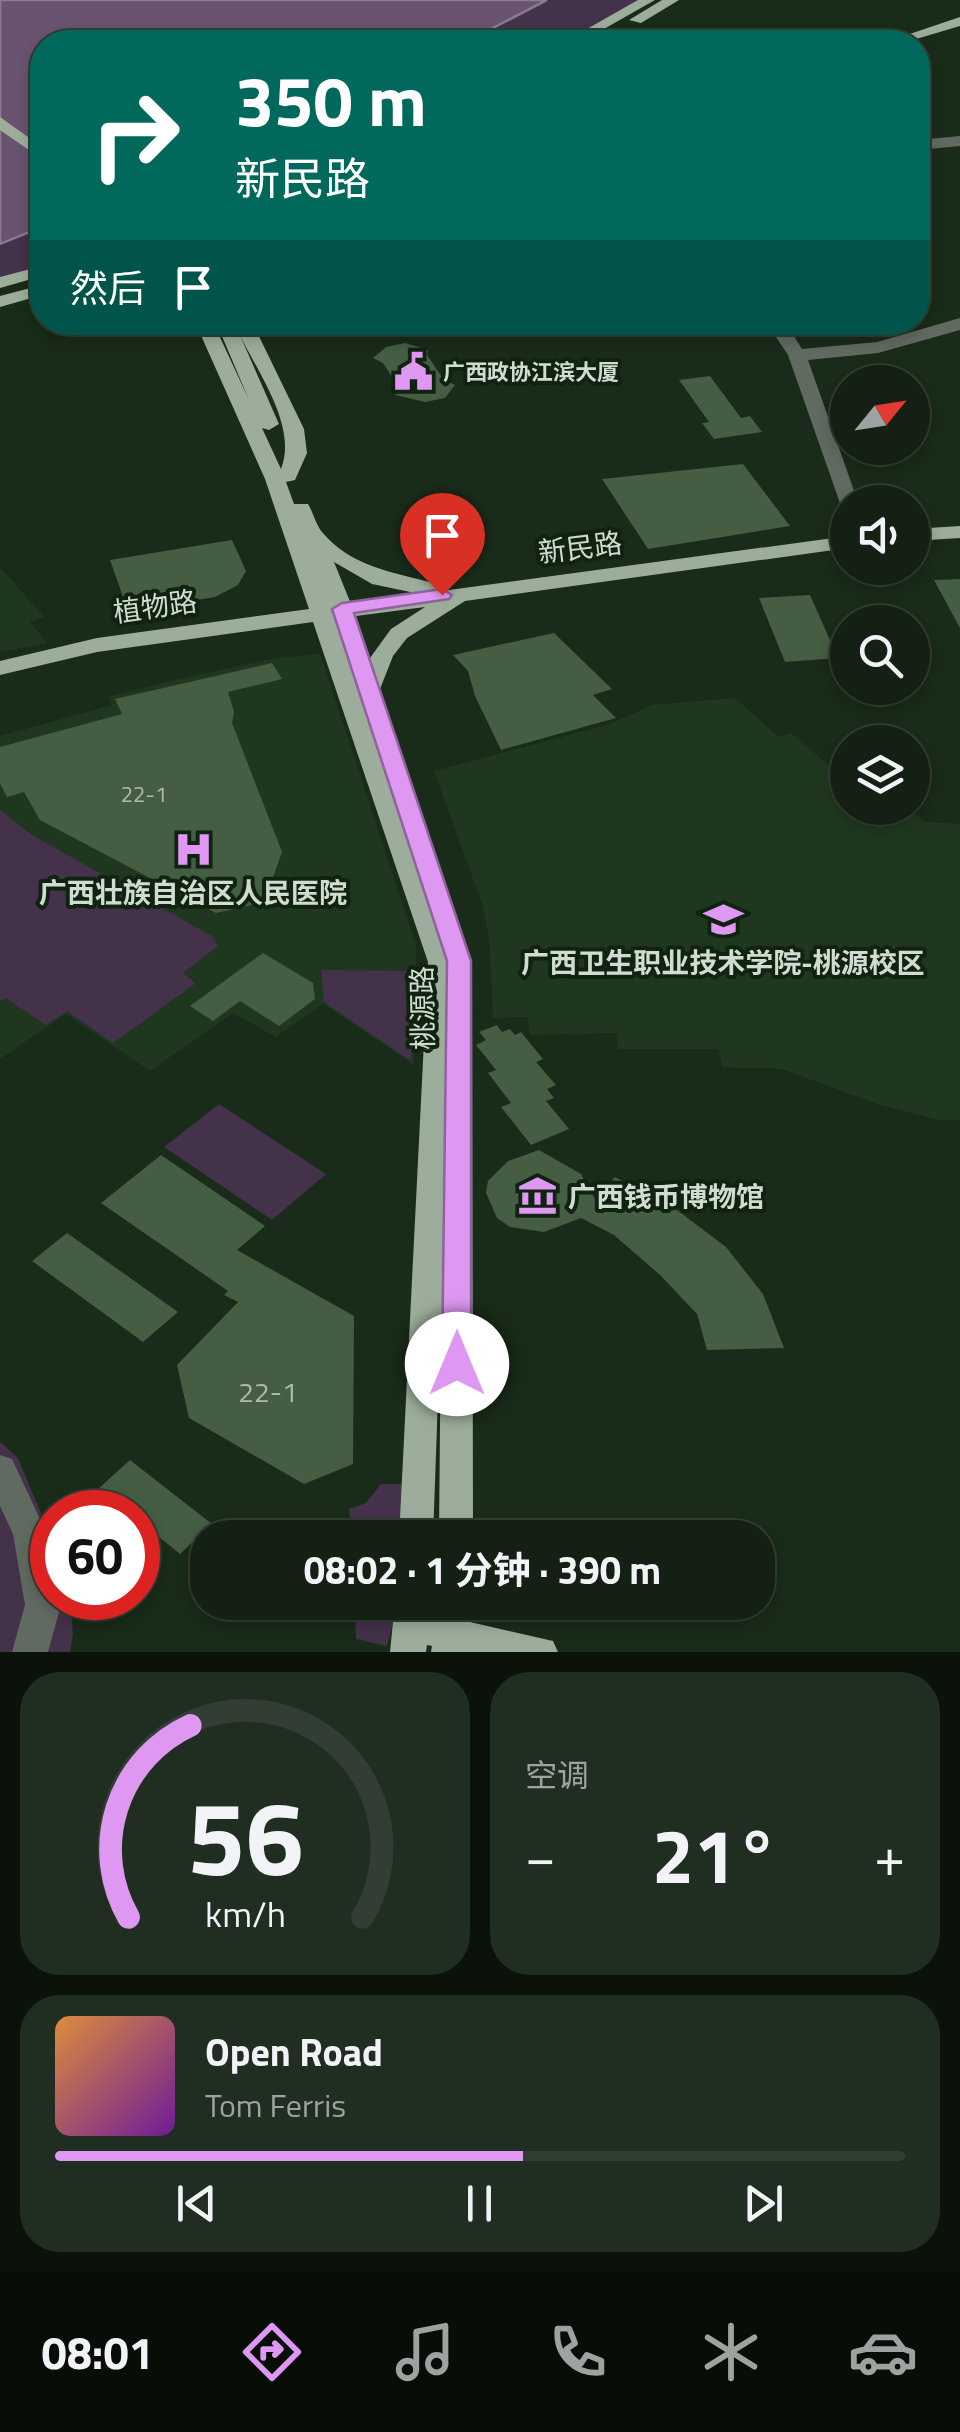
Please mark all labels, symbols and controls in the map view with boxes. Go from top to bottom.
text: 350 m [235,47,427,153]
icon: right [70,70,200,200]
text: 新民路 [235,144,370,212]
text: 然后 [70,259,146,317]
icon: arrive [166,260,221,315]
public building icon: 广西政协江滨大厦 [392,351,434,393]
place label: 广西政协江滨大厦 [443,355,619,389]
north arrow [830,365,930,465]
map controls [830,365,930,825]
button: sound [830,485,930,585]
pin [400,493,485,596]
icon: arrive [415,508,470,563]
street label: 新民路 [536,521,624,573]
street label: 植物路 [110,579,200,633]
button: search [830,605,930,705]
button: layers [830,725,930,825]
house number: 22-1 [121,777,167,811]
hospital icon: 广西壮族自治区人民医院 [172,829,214,871]
place label: 广西壮族自治区人民医院 [39,871,347,914]
school or university icon: 广西卫生职业技术学院-桃源校区 [702,899,744,941]
place label: 广西卫生职业技术学院-桃源校区 [521,941,925,984]
street label: 桃源路 [400,966,444,1050]
museum icon: 广西钱币博物馆 [517,1175,559,1217]
place label: 广西钱币博物馆 [568,1175,764,1218]
position arrow [405,1312,509,1416]
house number: 22-1 [238,1370,298,1413]
speed limit sign: 60 [30,1490,160,1620]
text: 08:02 · 1 分钟 · 390 m [304,1541,661,1599]
text: 空调 [525,1751,589,1799]
text: 56 [187,1757,303,1915]
text: 21° [652,1798,778,1912]
text: − [525,1814,556,1897]
text: + [874,1814,905,1897]
text: km/h [205,1886,285,1941]
text: Open Road [205,2023,383,2081]
text: Tom Ferris [205,2081,346,2129]
icon: previous [169,2176,224,2231]
icon: pause [452,2176,507,2231]
icon: next [736,2176,791,2231]
icon: directions [237,2317,307,2387]
icon: music [390,2317,460,2387]
icon: phone [543,2317,613,2387]
icon: climate [696,2317,766,2387]
icon: car [848,2317,918,2387]
text: 08:01 [41,2318,154,2386]

